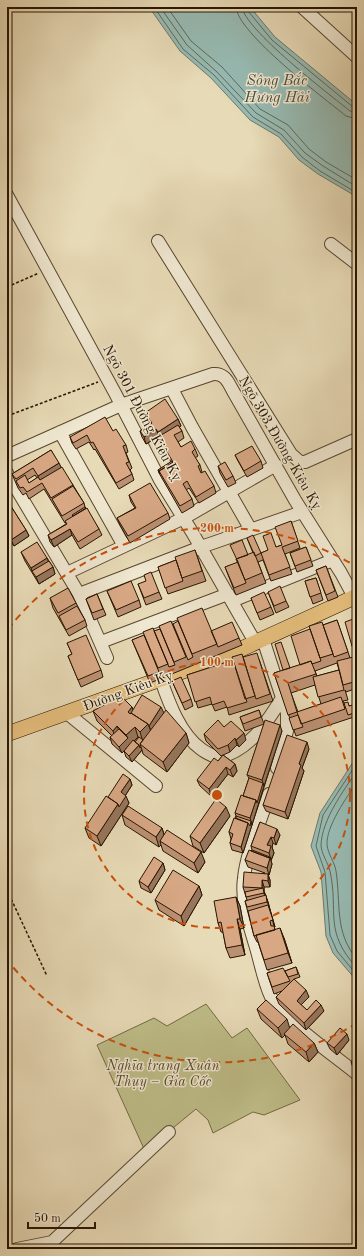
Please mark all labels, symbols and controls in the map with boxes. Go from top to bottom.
water label: Sông Bắc Hưng Hải [243,72,310,106]
street label: Ngõ 301 Đường Kiêu Kỵ [100,343,184,484]
street label: Ngõ 303 Đường Kiêu Kỵ [236,374,324,513]
text: 200 m [200,523,234,535]
text: 100 m [200,657,234,669]
street label: Đường Kiêu Kỵ [81,668,175,714]
centre of rings [210,788,224,802]
park label: Nghĩa trang Xuân Thụy – Gia Cốc [106,1059,219,1090]
scale bar [28,1204,95,1230]
text: 50 m [34,1212,61,1225]

